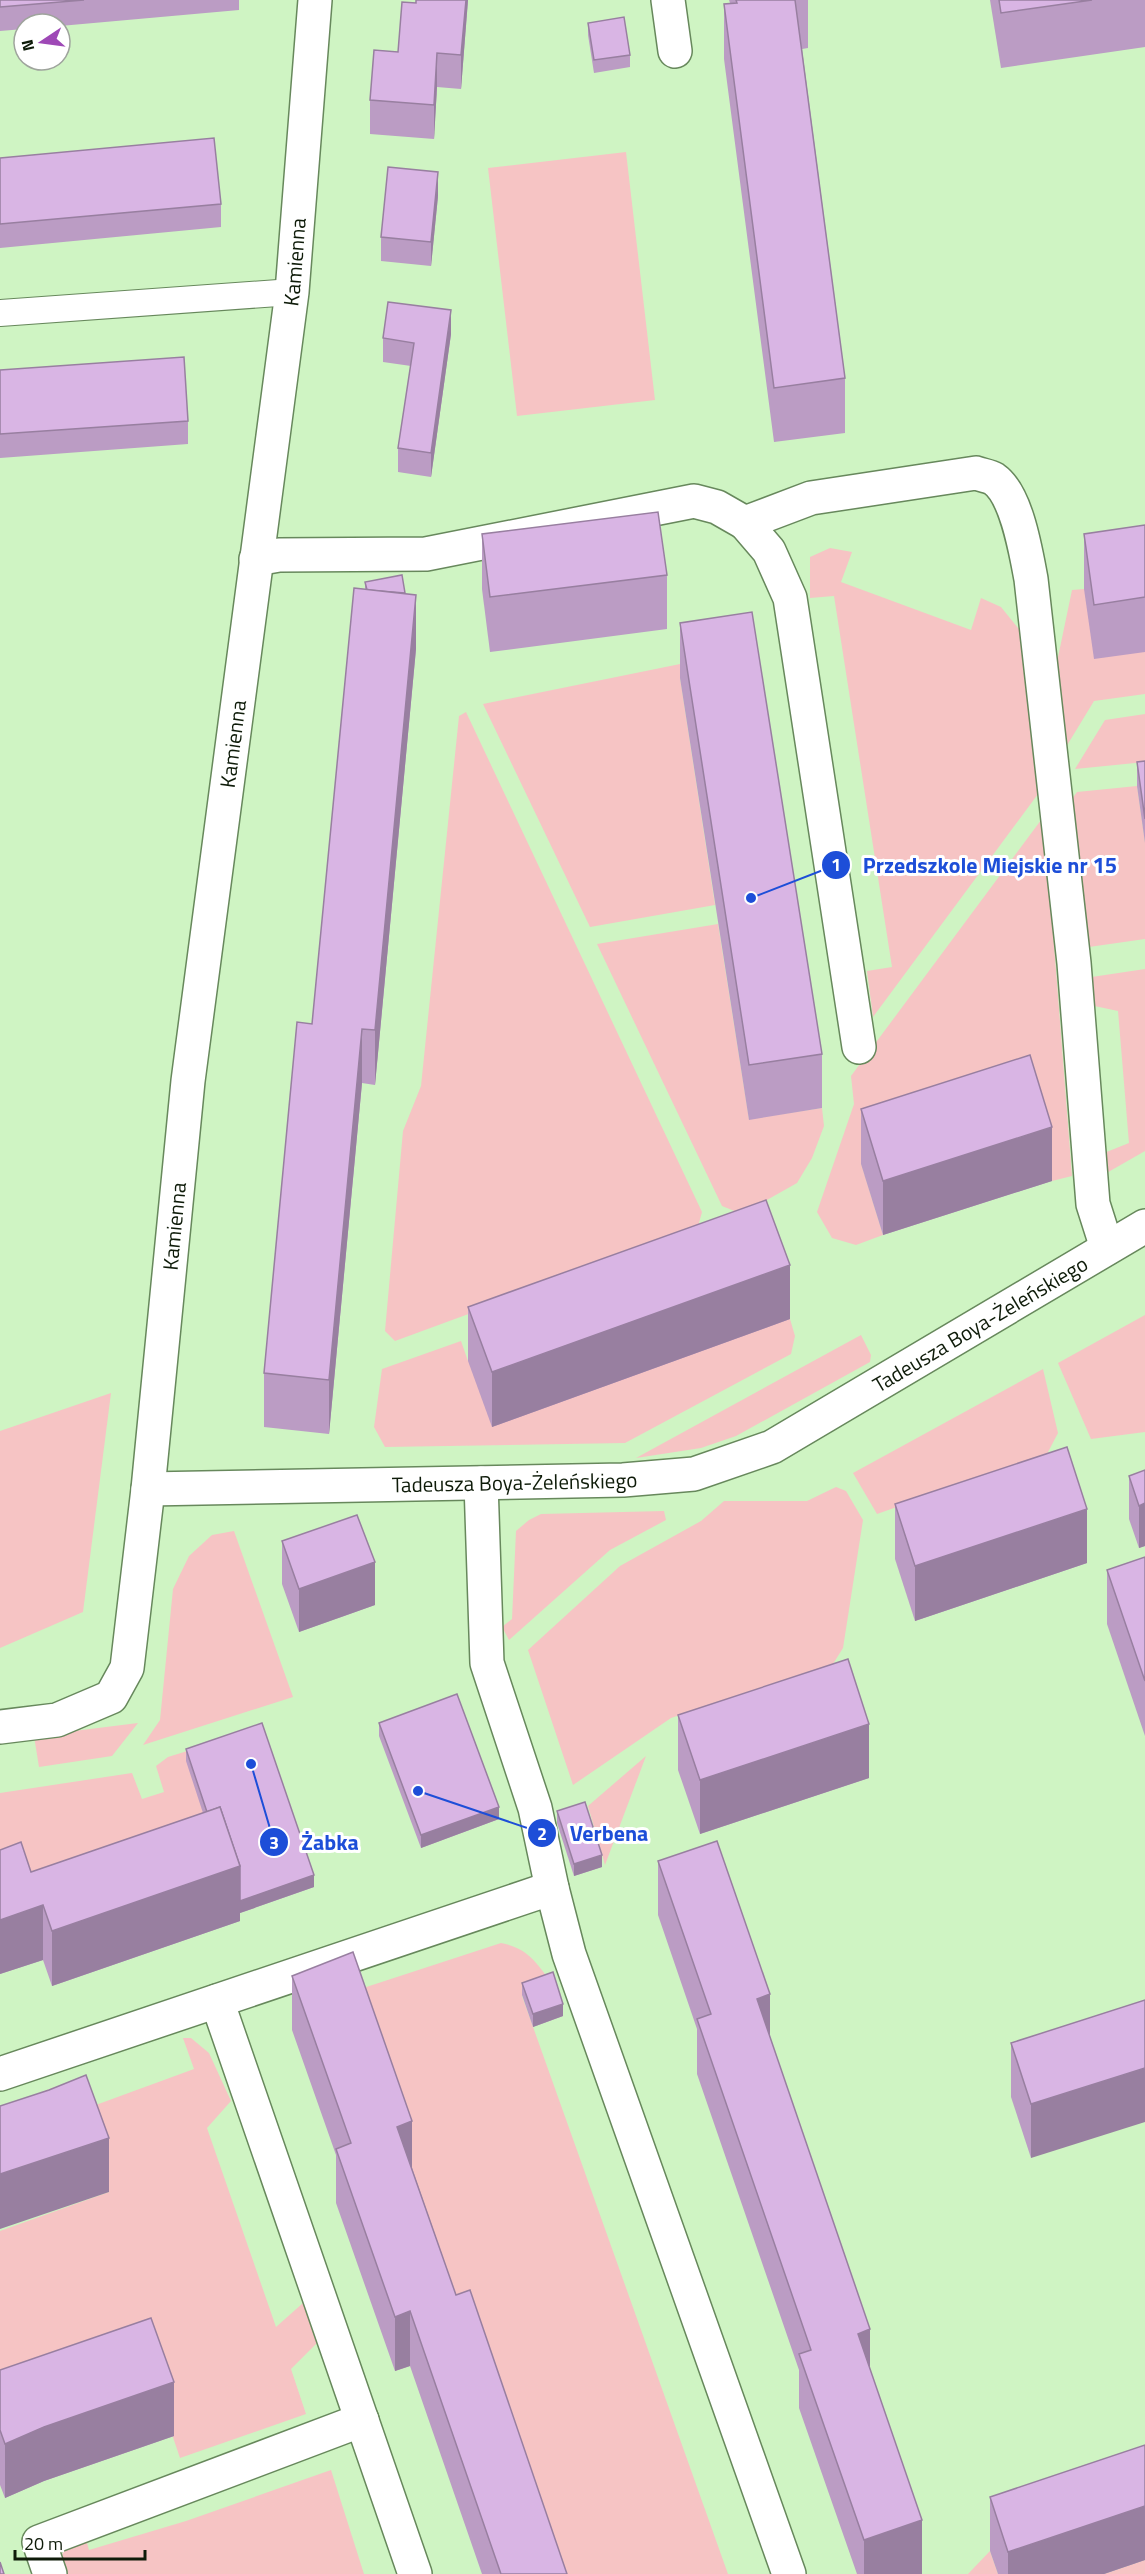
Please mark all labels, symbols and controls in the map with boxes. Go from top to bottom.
north arrow [12,12,72,72]
text: N [14,37,40,53]
street label: Kamienna [274,216,314,308]
street label: Kamienna [211,698,254,790]
callout: Przedszkole Miejskie nr 15 [821,845,1129,885]
text: Przedszkole Miejskie nr 15 [863,848,1117,882]
text: 1 [831,851,841,878]
street label: Kamienna [154,1180,194,1272]
street label: Tadeusza Boya-Żeleńskiego [866,1248,1094,1400]
street label: Tadeusza Boya-Żeleńskiego [391,1463,638,1500]
callout: Verbena [527,1813,660,1853]
text: Verbena [570,1816,648,1850]
text: 2 [537,1820,547,1847]
callout: Żabka [259,1822,371,1862]
text: Żabka [301,1825,359,1859]
text: 3 [269,1829,279,1856]
scale bar [15,2523,146,2561]
text: 20 m [24,2530,63,2557]

